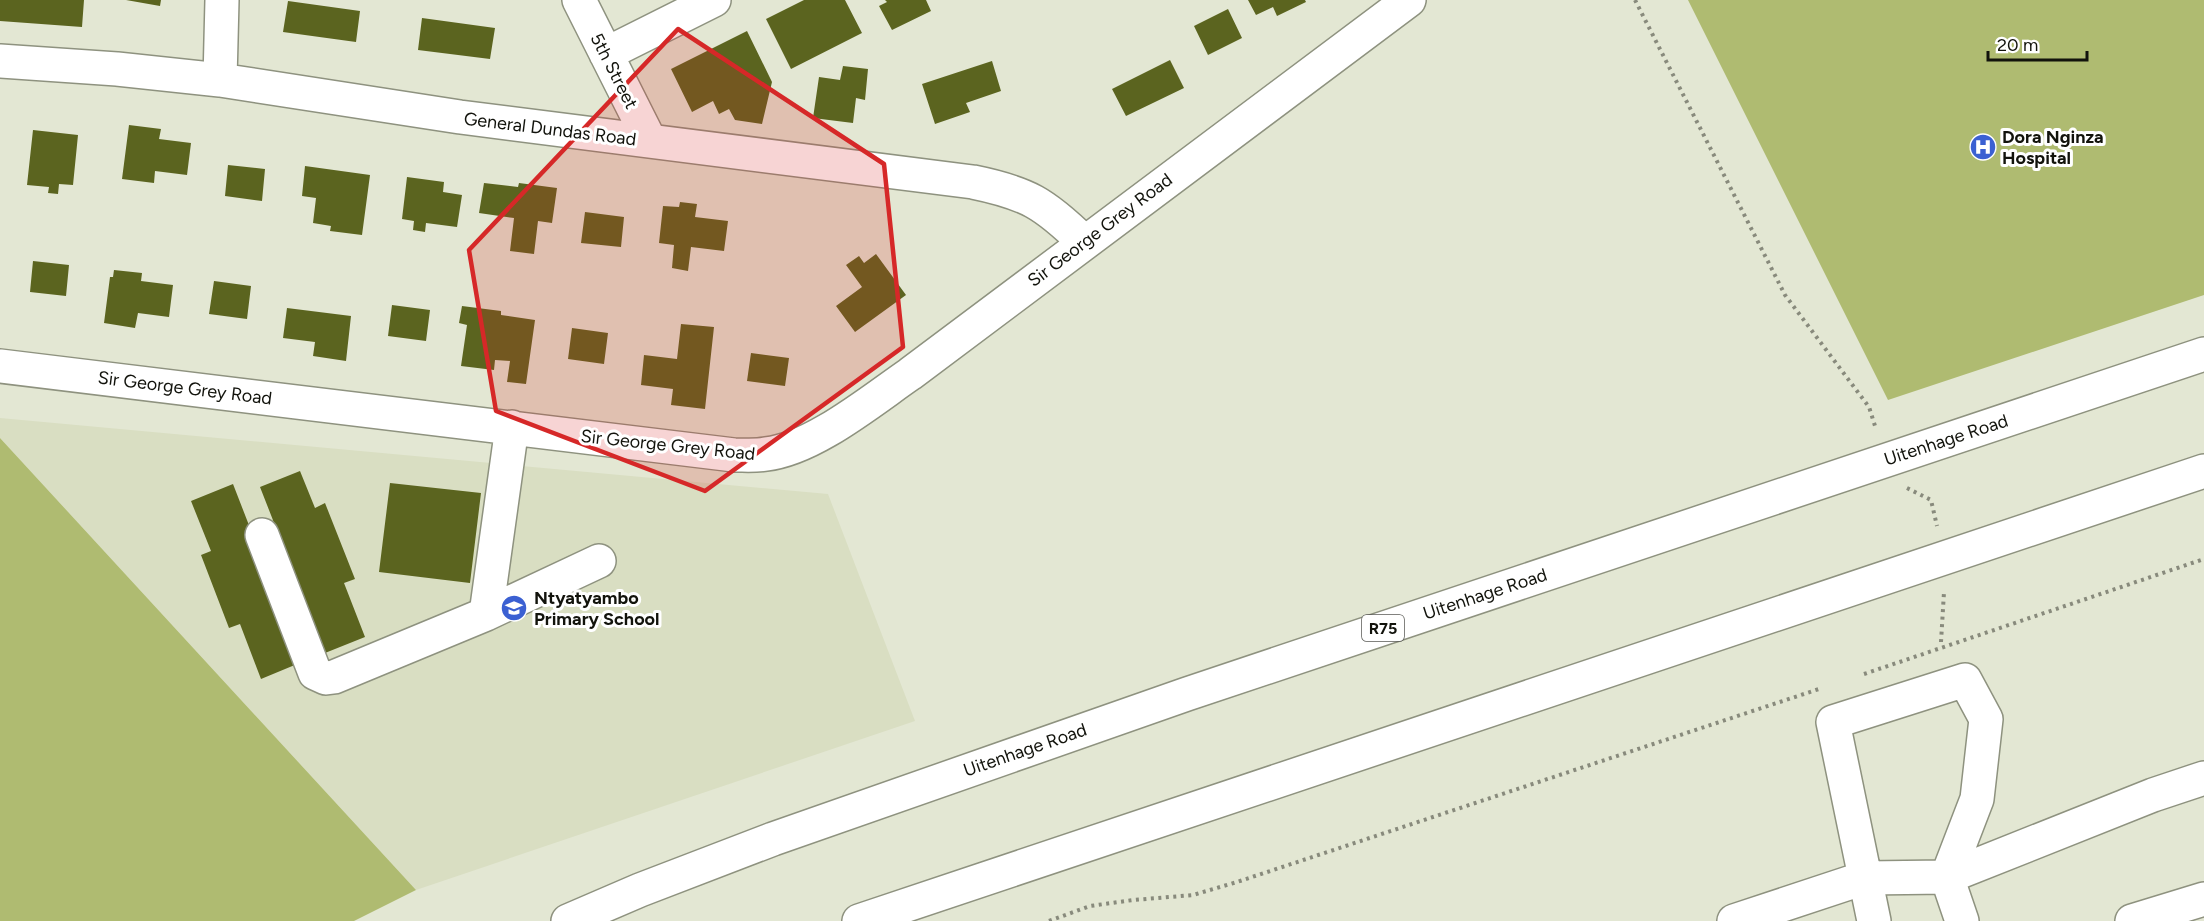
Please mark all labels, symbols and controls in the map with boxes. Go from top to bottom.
scale bar [1988,24,2087,62]
street label: 5th Street [586,29,643,113]
text: 20 m [1997,34,2038,56]
street label: General Dundas Road [463,108,637,150]
place label: Dora Nginza Hospital [2002,126,2104,169]
hospital icon: Dora Nginza Hospital [1968,132,1998,162]
street label: Sir George Grey Road [1023,168,1177,292]
street label: Sir George Grey Road [97,366,273,410]
street label: Uitenhage Road [1881,410,2011,470]
street label: Sir George Grey Road [580,425,756,465]
street label: Uitenhage Road [1420,564,1550,624]
place label: Ntyatyambo Primary School [534,587,659,630]
school or university icon: Ntyatyambo Primary School [499,593,529,623]
road number: R75 [1362,615,1404,641]
street label: Uitenhage Road [960,719,1090,781]

